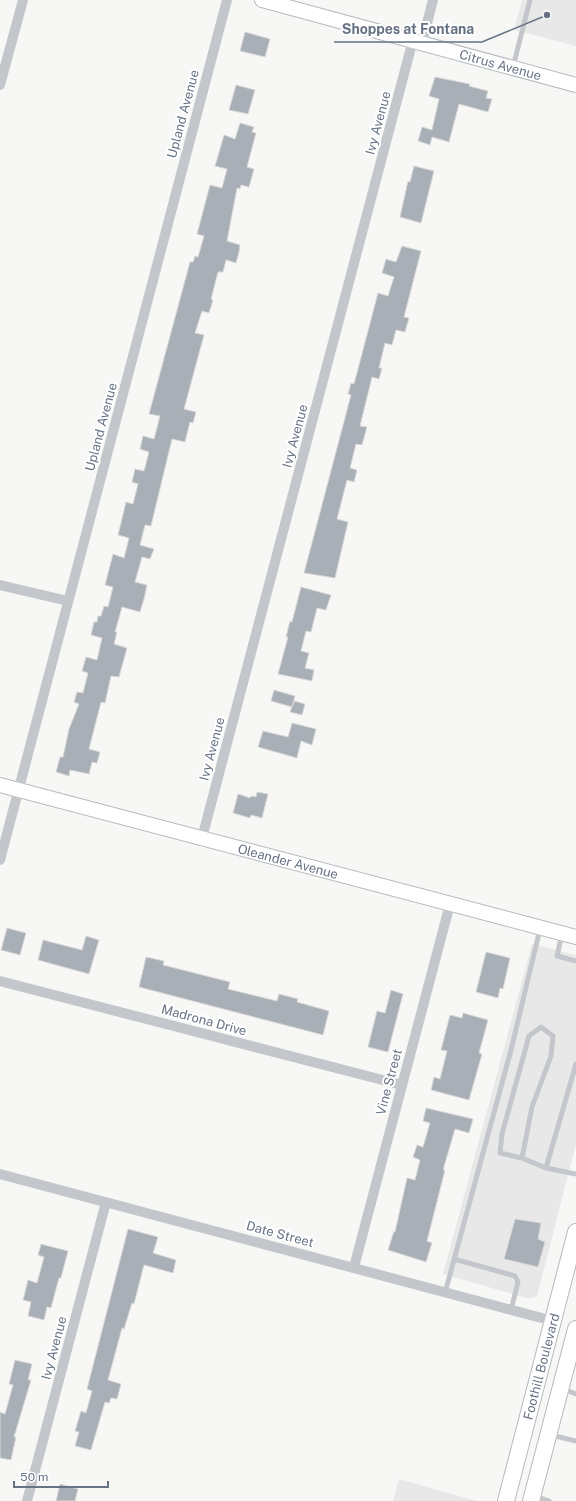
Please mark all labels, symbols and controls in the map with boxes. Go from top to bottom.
callout: Shoppes at Fontana [334,16,482,42]
text: Shoppes at Fontana [342,21,474,37]
street label: Citrus Avenue [458,46,543,83]
street label: Upland Avenue [164,68,202,160]
street label: Ivy Avenue [362,90,394,156]
street label: Upland Avenue [82,381,120,473]
street label: Ivy Avenue [279,403,311,469]
street label: Ivy Avenue [196,716,228,782]
street label: Oleander Avenue [236,841,340,881]
street label: Madrona Drive [160,1001,248,1039]
street label: Vine Street [373,1047,405,1117]
street label: Date Street [245,1218,315,1250]
street label: Foothill Boulevard [520,1312,562,1421]
street label: Ivy Avenue [38,1315,70,1381]
scale bar [14,1463,108,1489]
text: 50 m [20,1470,48,1484]

